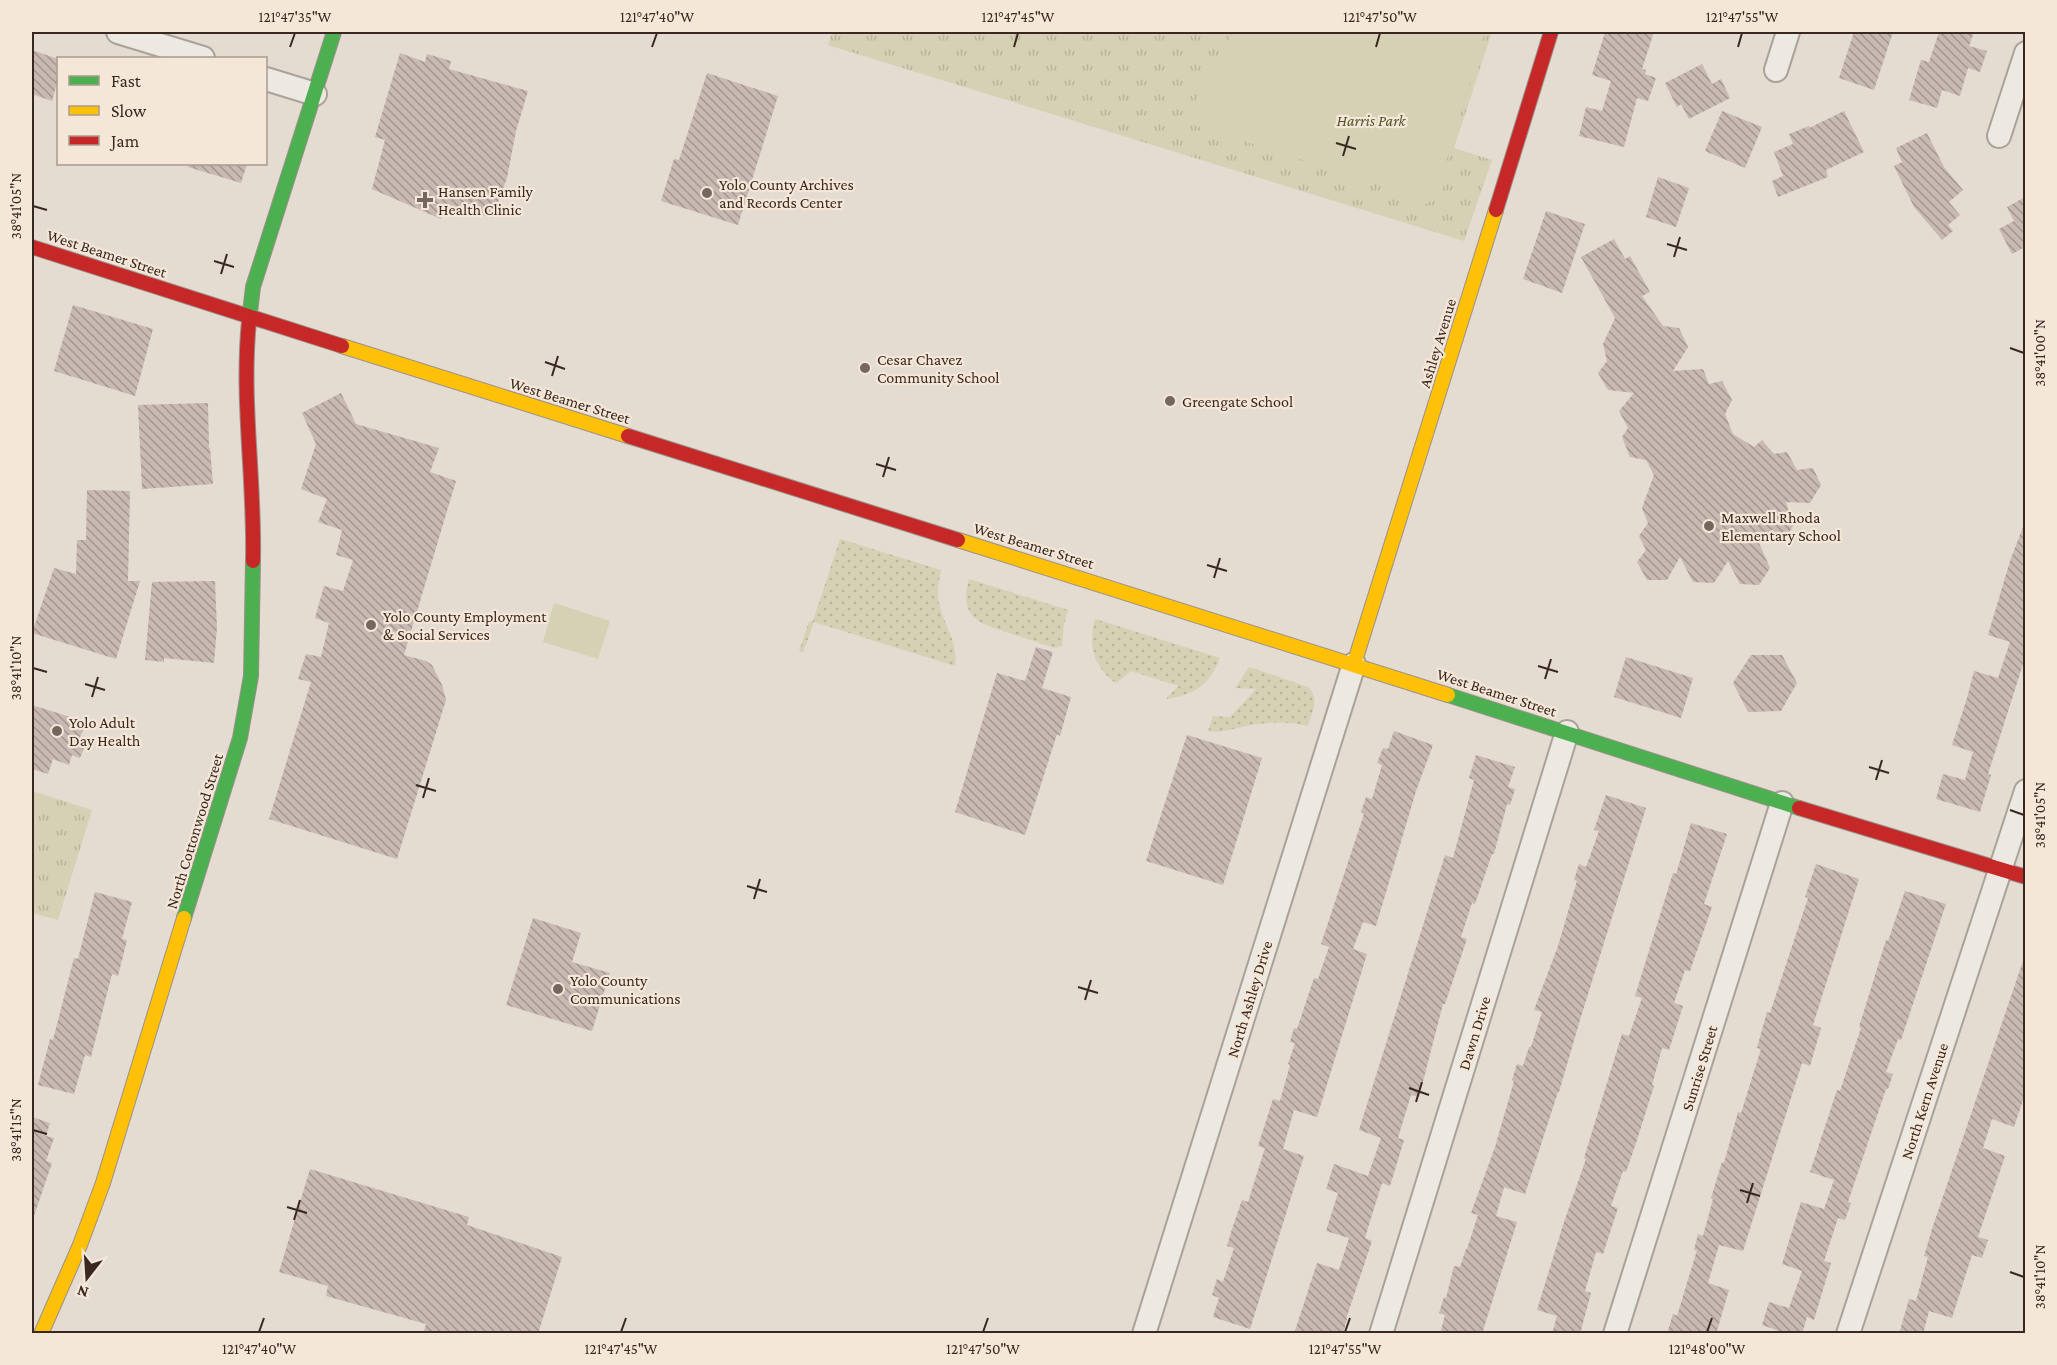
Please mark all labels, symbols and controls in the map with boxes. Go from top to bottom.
text: 121°47'35"W [259,9,332,25]
text: 121°47'40"W [620,9,694,25]
text: 121°47'45"W [982,9,1055,25]
text: 121°47'50"W [1343,9,1417,25]
text: 121°47'55"W [1706,9,1778,25]
legend [57,57,267,165]
text: Fast [111,71,142,91]
text: Slow [111,101,147,121]
park label: Harris Park [1336,112,1407,129]
text: Jam [109,131,140,151]
text: 38°41'05"N [8,173,24,239]
place label: Yolo County Archives and Records Center [719,176,854,211]
place label: Hansen Family Health Clinic [438,183,534,218]
marker: Yolo County Archives and Records Center [700,186,714,200]
marker: Hansen Family Health Clinic [416,191,434,209]
street label: West Beamer Street [45,226,170,281]
street label: Ashley Avenue [1416,296,1460,390]
text: 38°41'00"N [2032,319,2048,387]
place label: Cesar Chavez Community School [877,351,1000,387]
marker: Cesar Chavez Community School [858,361,872,375]
street label: West Beamer Street [508,374,633,427]
place label: Greengate School [1182,393,1293,411]
marker: Greengate School [1163,394,1177,408]
place label: Maxwell Rhoda Elementary School [1721,509,1841,545]
street label: West Beamer Street [972,519,1097,572]
marker: Maxwell Rhoda Elementary School [1702,519,1716,533]
place label: Yolo County Employment & Social Services [383,608,547,643]
marker: Yolo County Employment & Social Services [364,618,378,632]
text: 38°41'10"N [8,636,24,700]
street label: West Beamer Street [1435,665,1560,720]
place label: Yolo Adult Day Health [69,714,141,750]
marker: Yolo Adult Day Health [50,724,64,738]
street label: North Cottonwood Street [163,751,226,911]
text: 38°41'05"N [2032,782,2048,848]
street label: North Ashley Drive [1224,939,1276,1060]
place label: Yolo County Communications [570,972,681,1007]
marker: Yolo County Communications [551,982,565,996]
street label: Dawn Drive [1455,994,1494,1072]
street label: Sunrise Street [1678,1023,1721,1113]
street label: North Kern Avenue [1898,1041,1951,1161]
text: 38°41'15"N [8,1098,24,1162]
text: 38°41'10"N [2032,1245,2048,1309]
north arrow [57,1248,117,1308]
text: N [75,1282,90,1302]
text: 121°47'40"W [222,1341,296,1357]
text: 121°47'45"W [585,1341,658,1357]
text: 121°47'50"W [946,1341,1020,1357]
text: 121°47'55"W [1309,1341,1381,1357]
text: 121°48'00"W [1669,1341,1746,1357]

